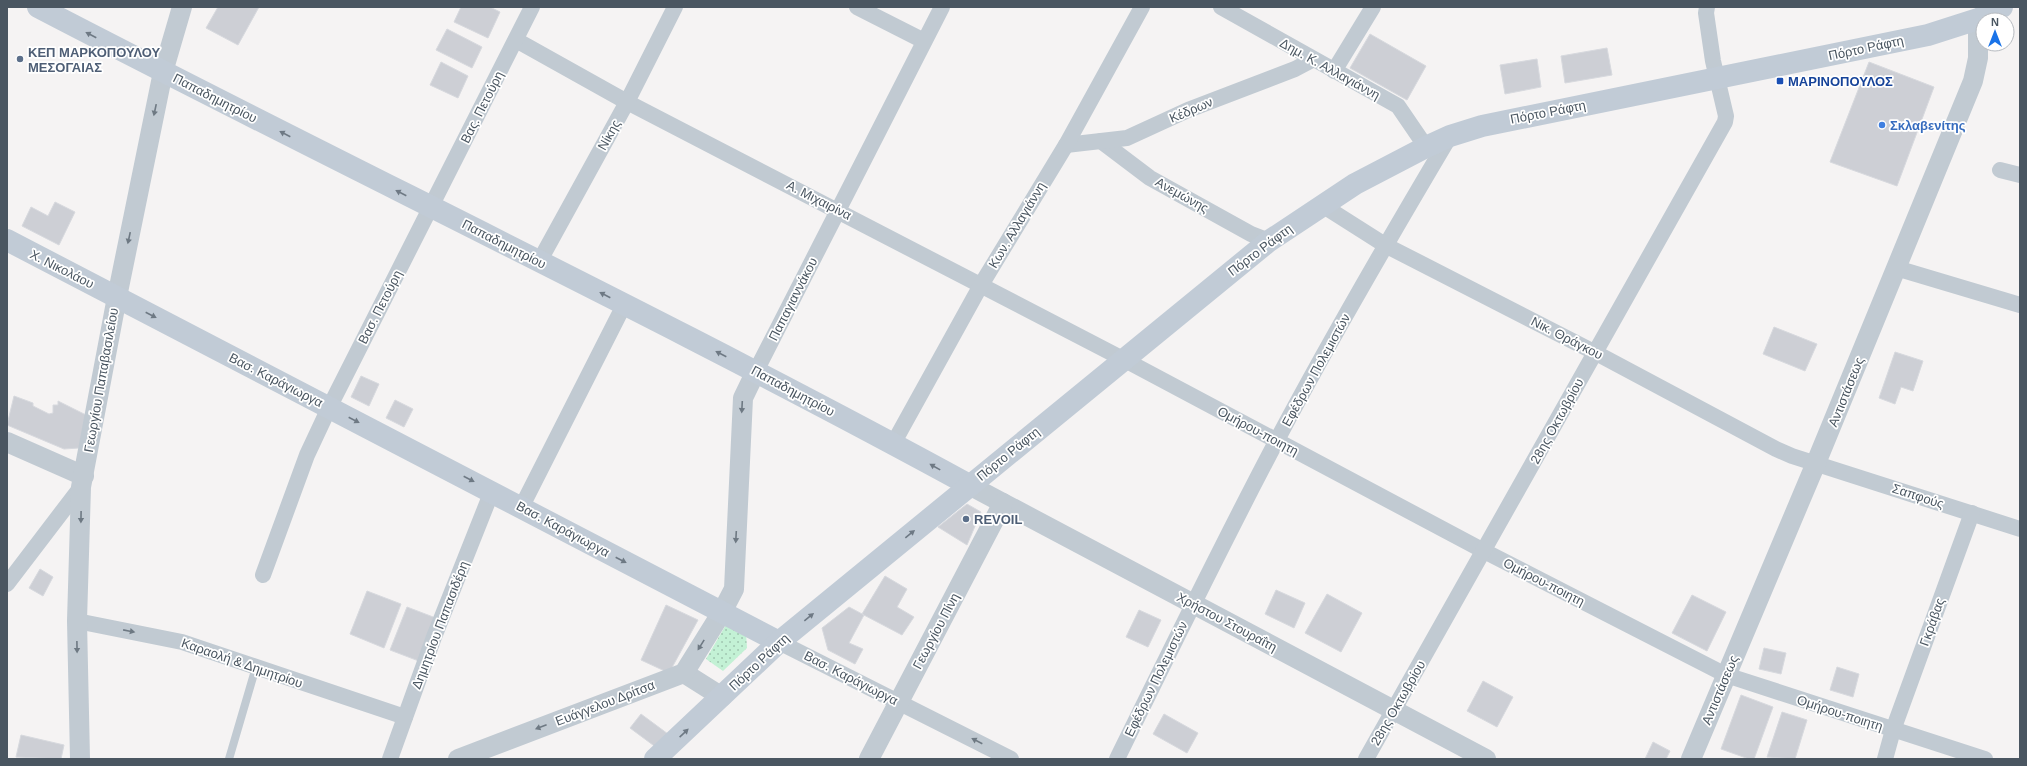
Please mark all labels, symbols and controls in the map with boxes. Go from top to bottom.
north arrow [1975,12,2015,52]
text: N [1991,16,1999,28]
one-way arrow [85,31,97,38]
street label: Πόρτο Ράφτη [1827,33,1905,63]
street label: Δημ. Κ. Αλλαγιάννη [1277,35,1383,103]
place label: ΚΕΠ ΜΑΡΚΟΠΟΥΛΟΥ ΜΕΣΟΓΑΙΑΣ [28,45,161,75]
marker: ΚΕΠ ΜΑΡΚΟΠΟΥΛΟΥ ΜΕΣΟΓΑΙΑΣ [15,54,25,64]
street label: Βας. Πετούρη [457,68,507,146]
street label: Παπαδημητρίου [171,70,259,126]
place label: ΜΑΡΙΝΟΠΟΥΛΟΣ [1788,74,1893,89]
marker: ΜΑΡΙΝΟΠΟΥΛΟΣ [1775,76,1785,86]
street label: Κέδρων [1167,94,1215,126]
street label: Πόρτο Ράφτη [1509,97,1587,127]
one-way arrow [152,104,158,116]
street label: Νίκης [595,117,623,153]
place label: Σκλαβενίτης [1890,118,1966,133]
marker: Σκλαβενίτης [1877,120,1887,130]
one-way arrow [280,131,291,137]
street label: Ανεμώνης [1153,174,1211,216]
street label: Α. Μιχαιρίνα [784,177,854,223]
street label: Κων. Αλλαγιάννη [985,179,1049,271]
one-way arrow [396,189,407,196]
street label: Παπαδημητρίου [460,216,548,272]
street label: Πόρτο Ράφτη [1225,221,1295,279]
one-way arrow [125,231,131,244]
street label: Χ. Νικολάου [28,247,96,291]
street label: Παπαγιαννάκου [766,255,820,343]
street label: Βασ. Πετούρη [355,268,405,346]
one-way arrow [599,292,611,298]
street label: Γεωργίου Παπαβασιλείου [81,307,121,453]
street label: Εφέδρων Πολεμιστών [1279,311,1353,429]
one-way arrow [145,312,157,319]
street label: Νικ. Θράγκου [1529,314,1605,362]
street label: Βασ. Καράγιωργα [227,350,326,410]
one-way arrow [715,351,727,357]
street label: Αντιστάσεως [1825,355,1867,429]
street label: Παπαδημητρίου [749,363,837,419]
street label: 28ης Οκτωβρίου [1527,376,1587,466]
one-way arrow [739,401,746,413]
street label: Ομήρου-ποιητη [1215,403,1301,459]
one-way arrow [348,417,359,423]
street label: Πόρτο Ράφτη [974,424,1042,484]
one-way arrow [929,463,941,470]
one-way arrow [464,476,475,482]
street label: Σαπφούς [1890,481,1946,511]
street label: Βασ. Καράγιωργα [514,498,613,560]
one-way arrow [78,511,84,524]
place label: REVOIL [974,512,1022,527]
marker: REVOIL [961,514,971,524]
one-way arrow [904,530,915,538]
one-way arrow [733,531,740,543]
street label: Ομήρου-ποιητη [1501,555,1587,609]
one-way arrow [616,556,627,563]
street label: Δημητρίου Παπασιδέρη [409,559,471,691]
street label: Χρήστου Στουραΐτη [1174,589,1280,655]
street label: Γεωργίου Πίνη [910,590,962,672]
street label: Γκράβας [1916,596,1948,648]
one-way arrow [804,612,815,621]
street label: Εφέδρων Πολεμιστών [1122,619,1190,739]
one-way arrow [123,629,135,635]
street label: Πόρτο Ράφτη [726,630,792,694]
street label: Καραολή & Δημητρίου [179,635,305,691]
one-way arrow [698,639,705,651]
one-way arrow [74,641,80,654]
street label: Βασ. Καράγιωργα [802,648,901,708]
street label: Αντιστάσεως [1699,653,1741,727]
street label: 28ης Οκτωβρίου [1368,658,1428,748]
street label: Ευάγγελου Δρίτσα [553,677,657,729]
street label: Ομήρου-ποιητη [1795,692,1885,734]
one-way arrow [535,725,547,731]
one-way arrow [678,728,689,737]
one-way arrow [971,738,982,745]

